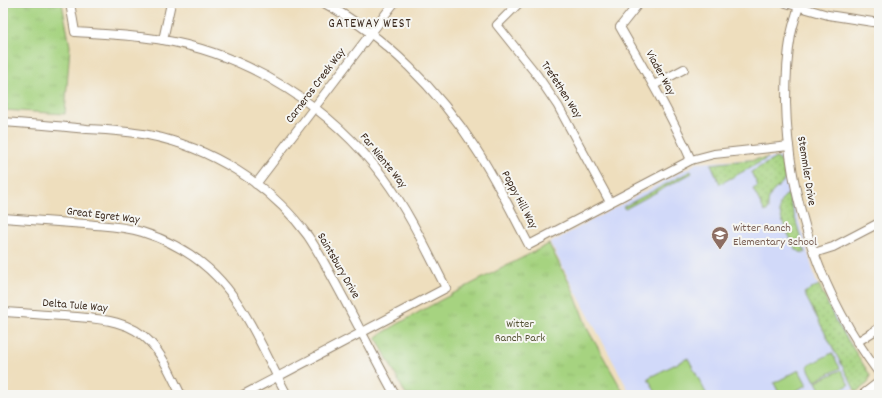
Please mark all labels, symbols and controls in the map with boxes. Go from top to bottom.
district label: GATEWAY WEST [328,15,412,34]
street label: Carneros Creek Way [282,44,351,127]
street label: Viader Way [641,47,680,100]
street label: Trefethen Way [536,58,586,123]
street label: Far Niente Way [355,130,411,193]
street label: Stemmler Drive [792,135,820,207]
street label: Poppy Hill Way [497,168,542,233]
street label: Great Egret Way [65,203,142,229]
place label: Witter Ranch Elementary School [733,220,817,251]
school or university icon: Witter Ranch Elementary School [710,225,730,250]
street label: Saintsbury Drive [312,230,364,302]
street label: Delta Tule Way [42,295,109,317]
park label: Witter Ranch Park [495,316,545,347]

